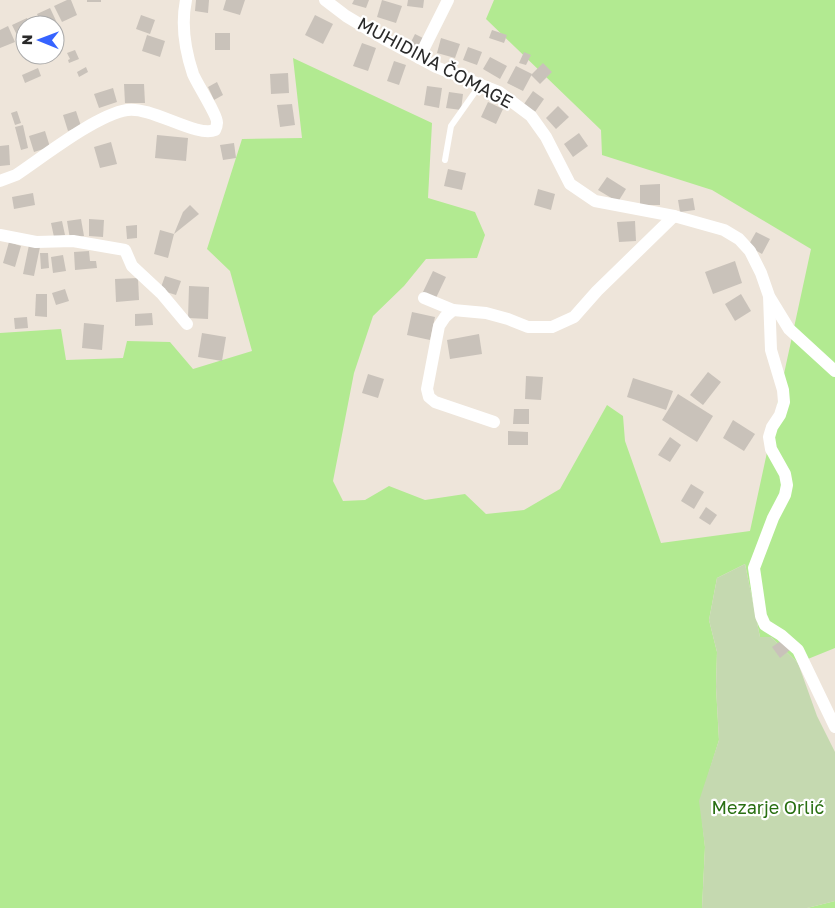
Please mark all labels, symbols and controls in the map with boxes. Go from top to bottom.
street label: MUHIDINA ČOMAGE [354,12,517,112]
north arrow [15,15,65,65]
text: N [18,34,35,45]
park label: Mezarje Orlić [712,796,825,818]

